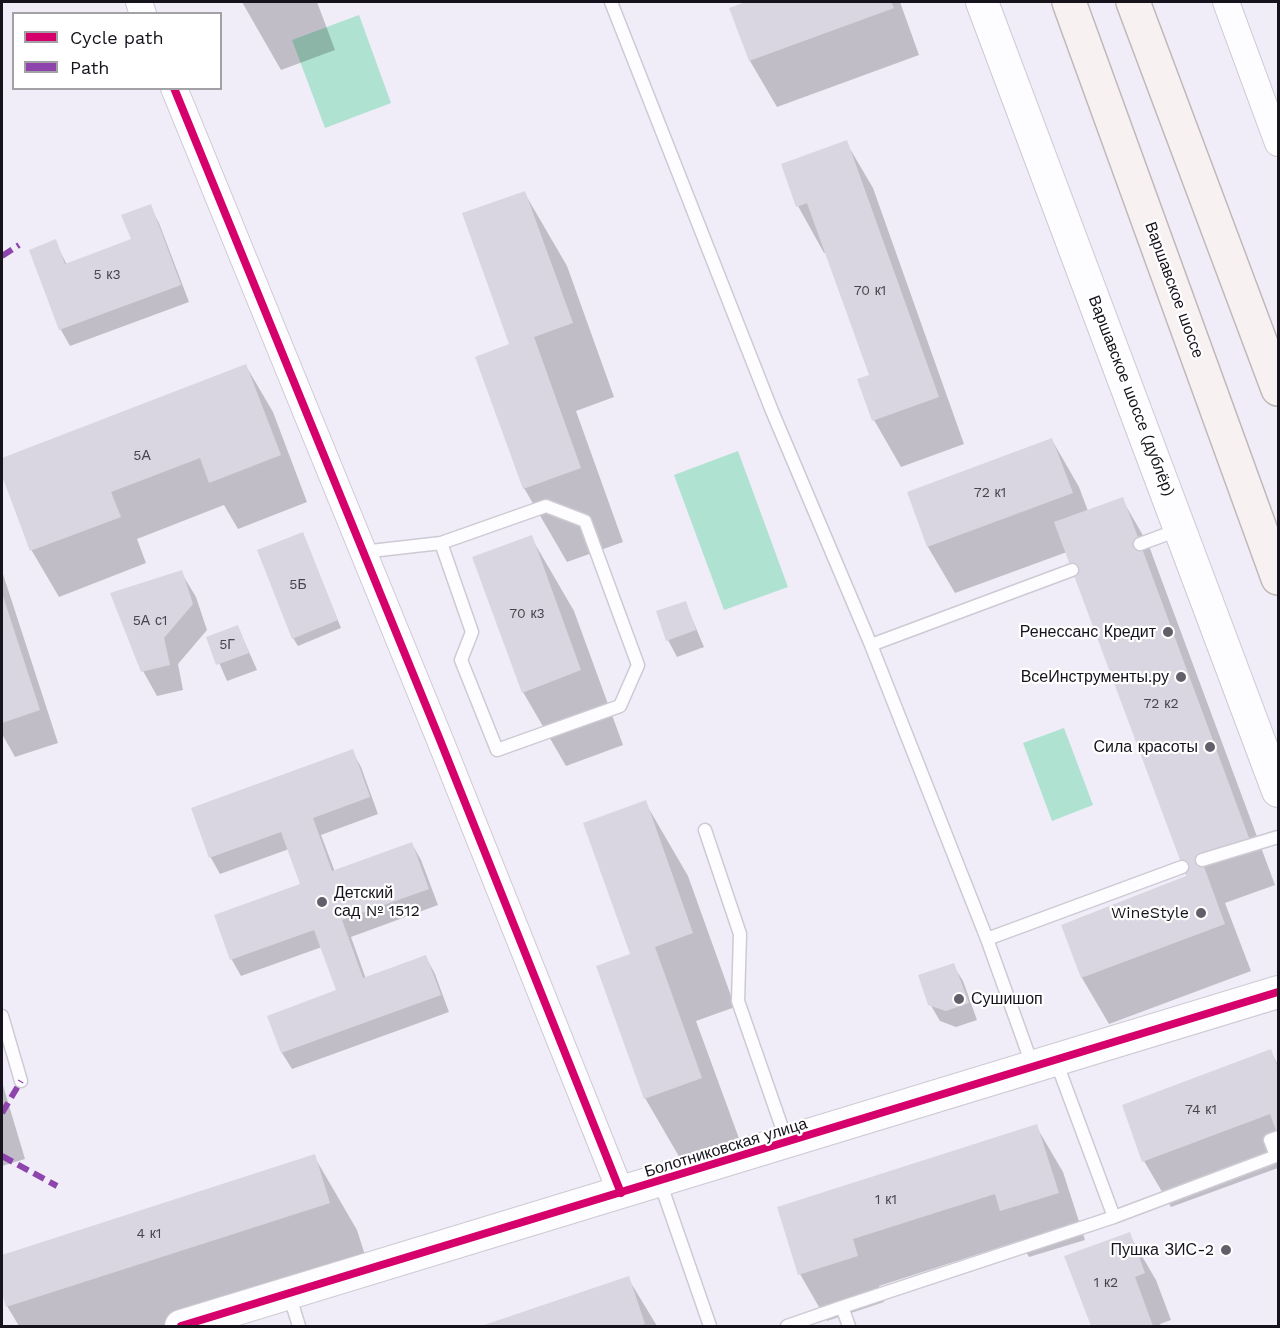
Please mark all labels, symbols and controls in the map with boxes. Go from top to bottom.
legend [12,12,222,90]
text: Cycle path [70,27,164,48]
text: Path [70,57,110,78]
street label: Варшавское шоссе [1140,219,1208,361]
house number: 5 к3 [93,267,121,283]
house number: 70 к1 [854,283,886,299]
street label: Варшавское шоссе (дублёр) [1084,293,1178,499]
house number: 5А [133,448,151,464]
house number: 72 к1 [974,485,1006,501]
house number: 5Б [289,577,307,593]
house number: 70 к3 [509,606,545,622]
house number: 5А с1 [133,613,167,629]
place label: Ренессанс Кредит [1020,622,1156,642]
marker: Ренессанс Кредит [1161,625,1175,639]
house number: 5Г [219,637,235,653]
place label: ВсеИнструменты.ру [1021,667,1169,687]
marker: ВсеИнструменты.ру [1174,670,1188,684]
house number: 72 к2 [1143,696,1179,712]
place label: Сила красоты [1093,737,1198,757]
marker: Сила красоты [1203,740,1217,754]
place label: Детский сад № 1512 [334,883,420,921]
marker: Детский сад № 1512 [315,895,329,909]
place label: WineStyle [1111,903,1189,923]
marker: WineStyle [1194,906,1208,920]
place label: Сушишоп [971,989,1043,1009]
marker: Сушишоп [952,992,966,1006]
house number: 74 к1 [1185,1102,1217,1118]
street label: Болотниковская улица [642,1114,810,1182]
house number: 1 к1 [875,1192,897,1208]
house number: 4 к1 [137,1226,161,1242]
place label: Пушка ЗИС-2 [1110,1240,1214,1260]
marker: Пушка ЗИС-2 [1219,1243,1233,1257]
house number: 1 к2 [1094,1275,1118,1291]

